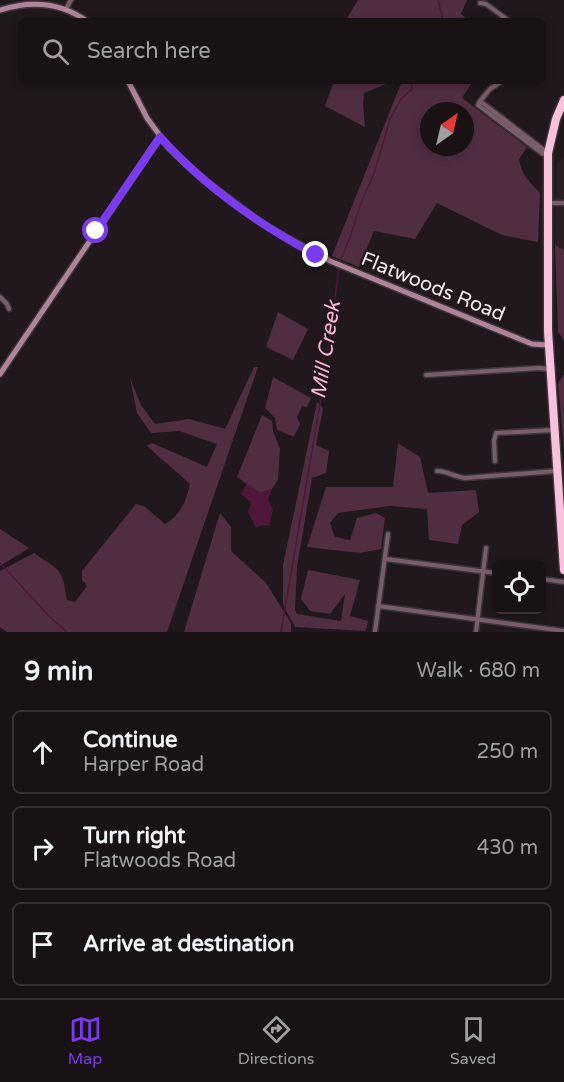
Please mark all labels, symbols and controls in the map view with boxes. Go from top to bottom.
search box [18,18,546,84]
icon: search [39,35,72,68]
text: Search here [87,38,211,64]
north arrow [420,102,474,156]
route start [82,217,108,243]
route end [302,241,328,267]
street label: Flatwoods Road [357,247,509,327]
water label: Mill Creek [306,298,346,401]
map controls [492,560,546,614]
button: locate [492,560,546,614]
text: 9 min [24,656,93,687]
text: Walk · 680 m [417,659,540,683]
text: Continue [83,727,178,753]
icon: ahead [26,736,59,769]
text: 250 m [477,740,538,764]
text: Harper Road [83,753,204,777]
text: Turn right [83,823,185,849]
icon: right [26,832,59,865]
text: 430 m [477,836,538,860]
text: Flatwoods Road [83,849,236,873]
icon: arrive [26,928,59,961]
text: Arrive at destination [83,931,294,957]
tab: Map [68,1013,102,1069]
tab: Directions [238,1013,314,1069]
tab: Saved [450,1013,496,1069]

